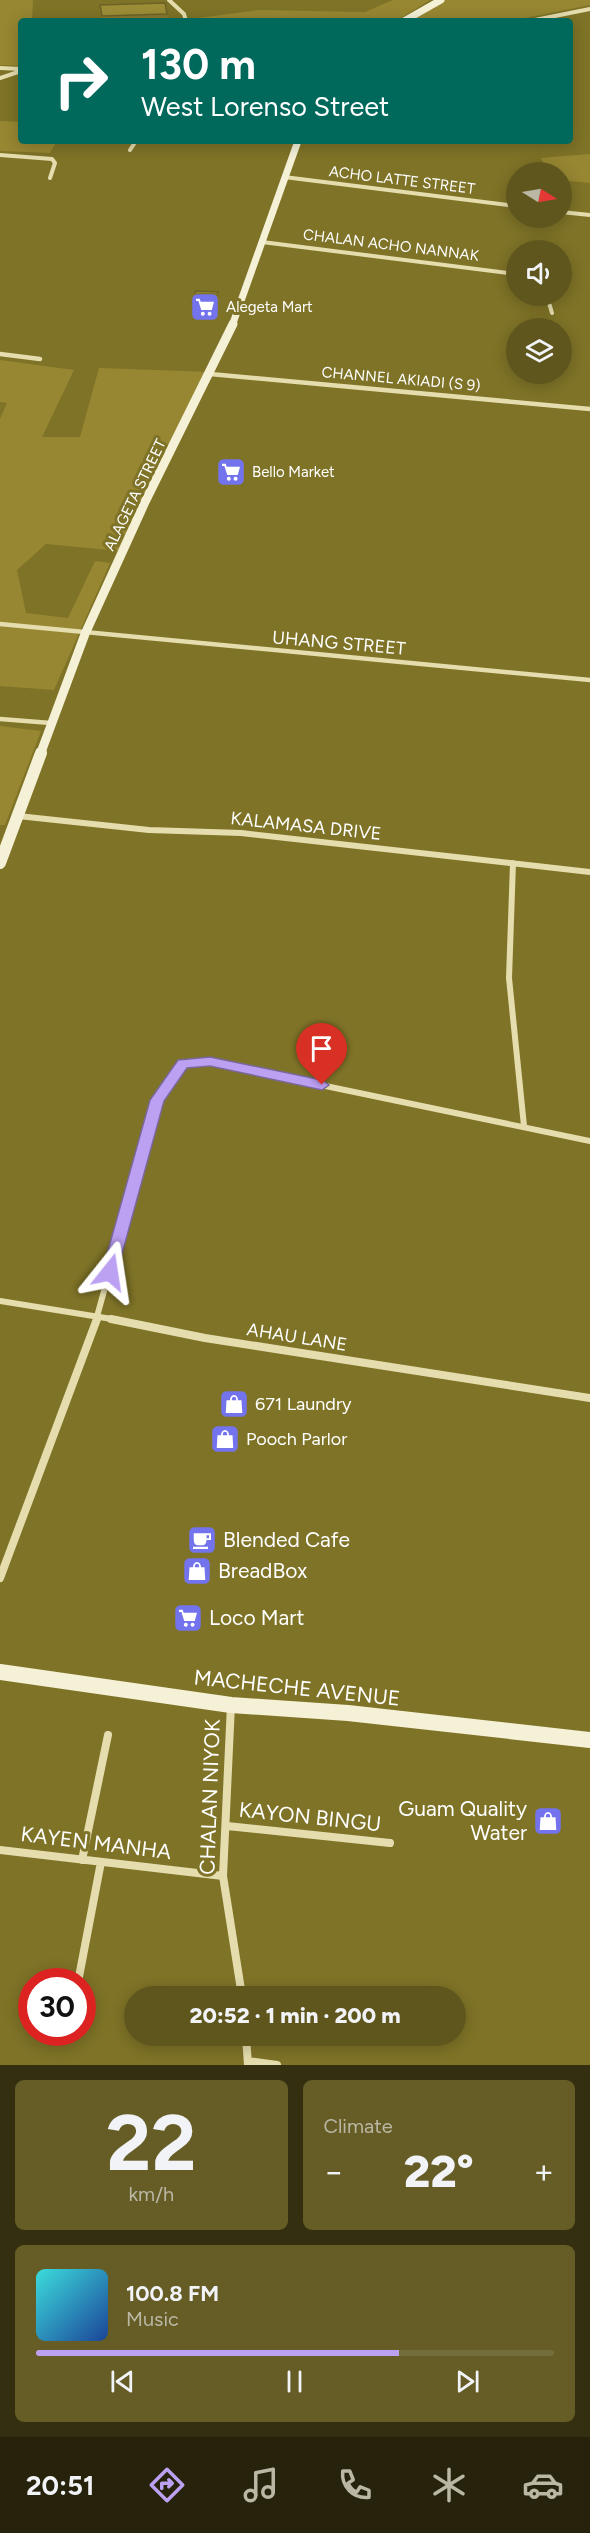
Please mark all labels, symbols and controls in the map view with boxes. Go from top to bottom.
text: 130 m [141,39,256,90]
icon: right [42,42,120,120]
text: West Lorenso Street [141,90,389,123]
street label: ACHO LATTE STREET [328,162,477,198]
north arrow [506,162,572,228]
map controls [506,162,572,384]
street label: CHALAN ACHO NANNAK [302,225,481,265]
button: sound [506,240,572,306]
supermarket icon: Alegeta Mart [189,291,221,323]
place label: Alegeta Mart [226,298,313,316]
button: layers [506,318,572,384]
street label: CHANNEL AKIADI (S 9) [321,363,481,395]
street label: ALAGETA STREET [100,436,170,554]
supermarket icon: Bello Market [215,456,247,488]
place label: Bello Market [252,463,335,481]
street label: UHANG STREET [271,626,407,660]
street label: KALAMASA DRIVE [230,807,382,845]
pin [296,1023,347,1085]
icon: arrive [305,1032,338,1065]
position arrow [78,1240,142,1304]
street label: AHAU LANE [245,1318,349,1356]
shop icon: 671 Laundry [218,1388,250,1420]
place label: 671 Laundry [255,1393,352,1415]
shop icon: Pooch Parlor [209,1423,241,1455]
place label: Pooch Parlor [246,1428,347,1450]
cafe icon: Blended Cafe [186,1524,218,1556]
place label: Blended Cafe [223,1527,350,1552]
shop icon: BreadBox [181,1555,213,1587]
place label: BreadBox [218,1558,307,1583]
supermarket icon: Loco Mart [172,1602,204,1634]
place label: Loco Mart [209,1605,304,1630]
street label: MACHECHE AVENUE [193,1664,401,1711]
street label: CHALAN NIYOK [194,1719,225,1875]
place label: Guam Quality Water [398,1796,527,1845]
street label: KAYON BINGU [238,1797,382,1836]
shop icon: Guam Quality Water [532,1805,564,1837]
street label: KAYEN MANHA [19,1821,173,1864]
speed limit sign: 30 [18,1968,96,2046]
text: 20:52 · 1 min · 200 m [189,2002,401,2029]
text: 22 [106,2096,196,2190]
text: Climate [324,2114,393,2138]
text: 22° [404,2144,474,2198]
text: − [324,2152,344,2191]
text: + [533,2152,554,2191]
text: km/h [128,2182,174,2206]
text: 100.8 FM [126,2280,219,2307]
text: Music [126,2307,179,2331]
icon: previous [106,2365,139,2398]
icon: pause [278,2365,311,2398]
icon: next [451,2365,484,2398]
icon: directions [146,2464,188,2506]
icon: music [240,2464,282,2506]
icon: phone [334,2464,376,2506]
icon: climate [428,2464,470,2506]
icon: car [522,2464,564,2506]
text: 20:51 [26,2469,94,2502]

